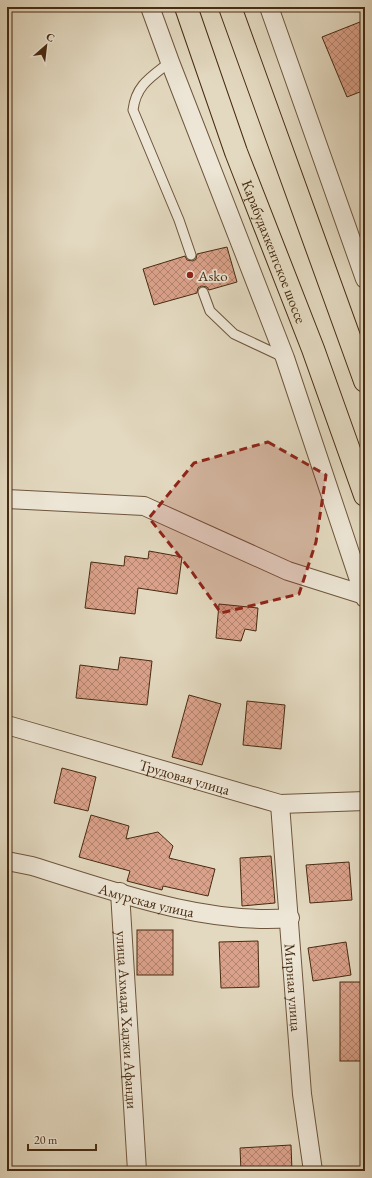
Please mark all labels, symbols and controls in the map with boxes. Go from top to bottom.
north arrow [26,26,66,66]
text: С [44,29,58,45]
street label: Карабудахкентское шоссе [238,177,311,326]
place label: Asko [197,266,228,285]
marker: Asko [185,270,195,280]
street label: Трудовая улица [137,754,232,799]
street label: Амурская улица [96,878,196,921]
street label: улица Ахмада Хаджи Афанди [113,930,143,1110]
street label: Мирная улица [281,943,307,1032]
scale bar [28,1126,96,1152]
text: 20 m [34,1132,58,1148]

